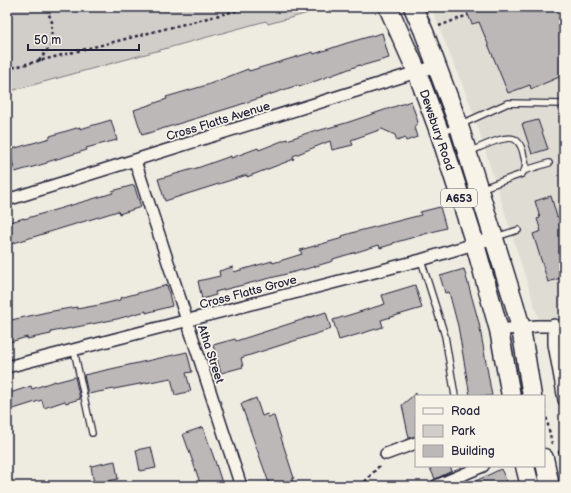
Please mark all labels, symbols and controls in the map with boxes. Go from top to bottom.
scale bar [28,26,139,52]
text: 50 m [34,33,61,48]
street label: Dewsbury Road [416,88,457,173]
street label: Cross Flatts Avenue [164,99,272,144]
road number: A653 [441,189,477,207]
street label: Cross Flatts Grove [198,272,298,313]
street label: Atha Street [194,323,227,385]
legend [415,395,545,467]
text: Road [451,404,480,419]
text: Park [451,424,475,439]
text: Building [451,444,495,459]

